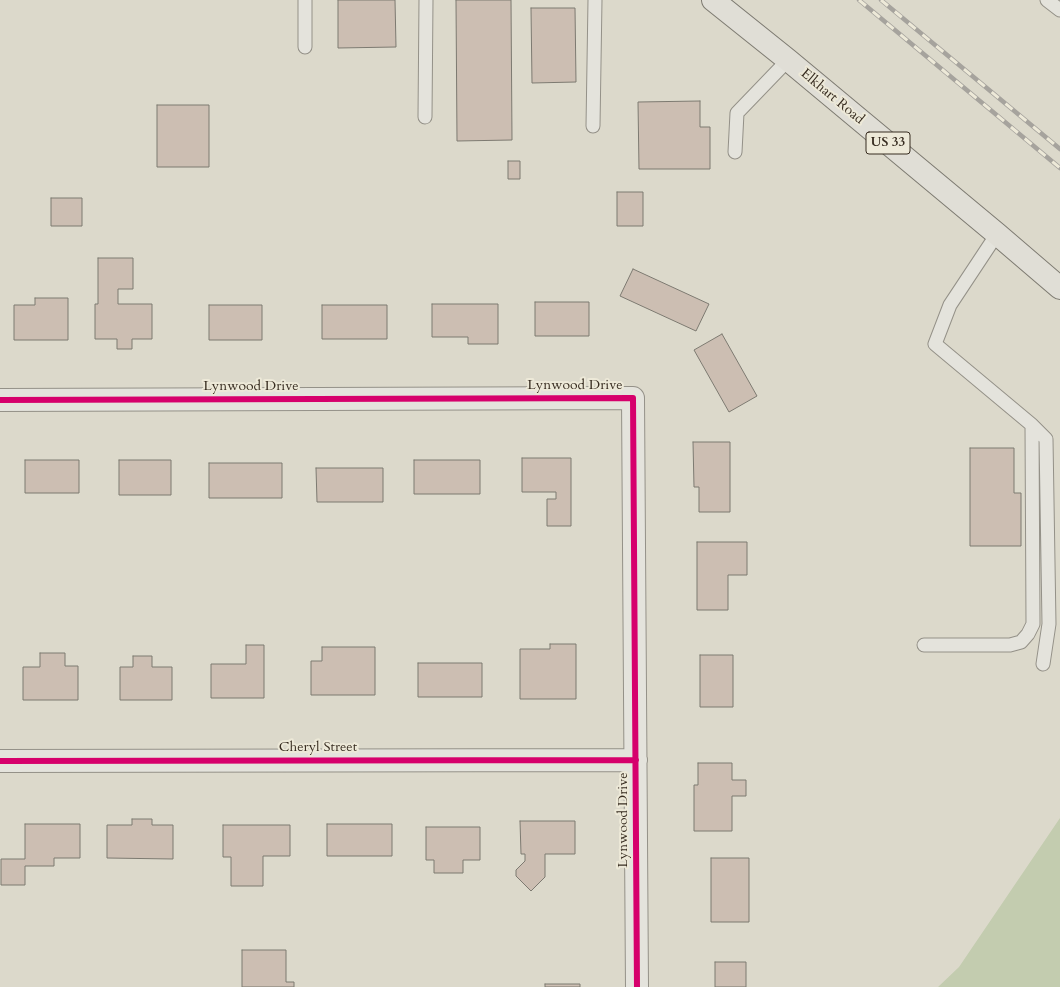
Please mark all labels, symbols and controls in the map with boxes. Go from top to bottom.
street label: Elkhart Road [797,66,867,128]
road number: US 33 [866,132,910,154]
street label: Lynwood Drive [527,378,623,394]
street label: Lynwood Drive [203,379,299,395]
street label: Cheryl Street [279,740,357,756]
street label: Lynwood Drive [616,772,632,868]

